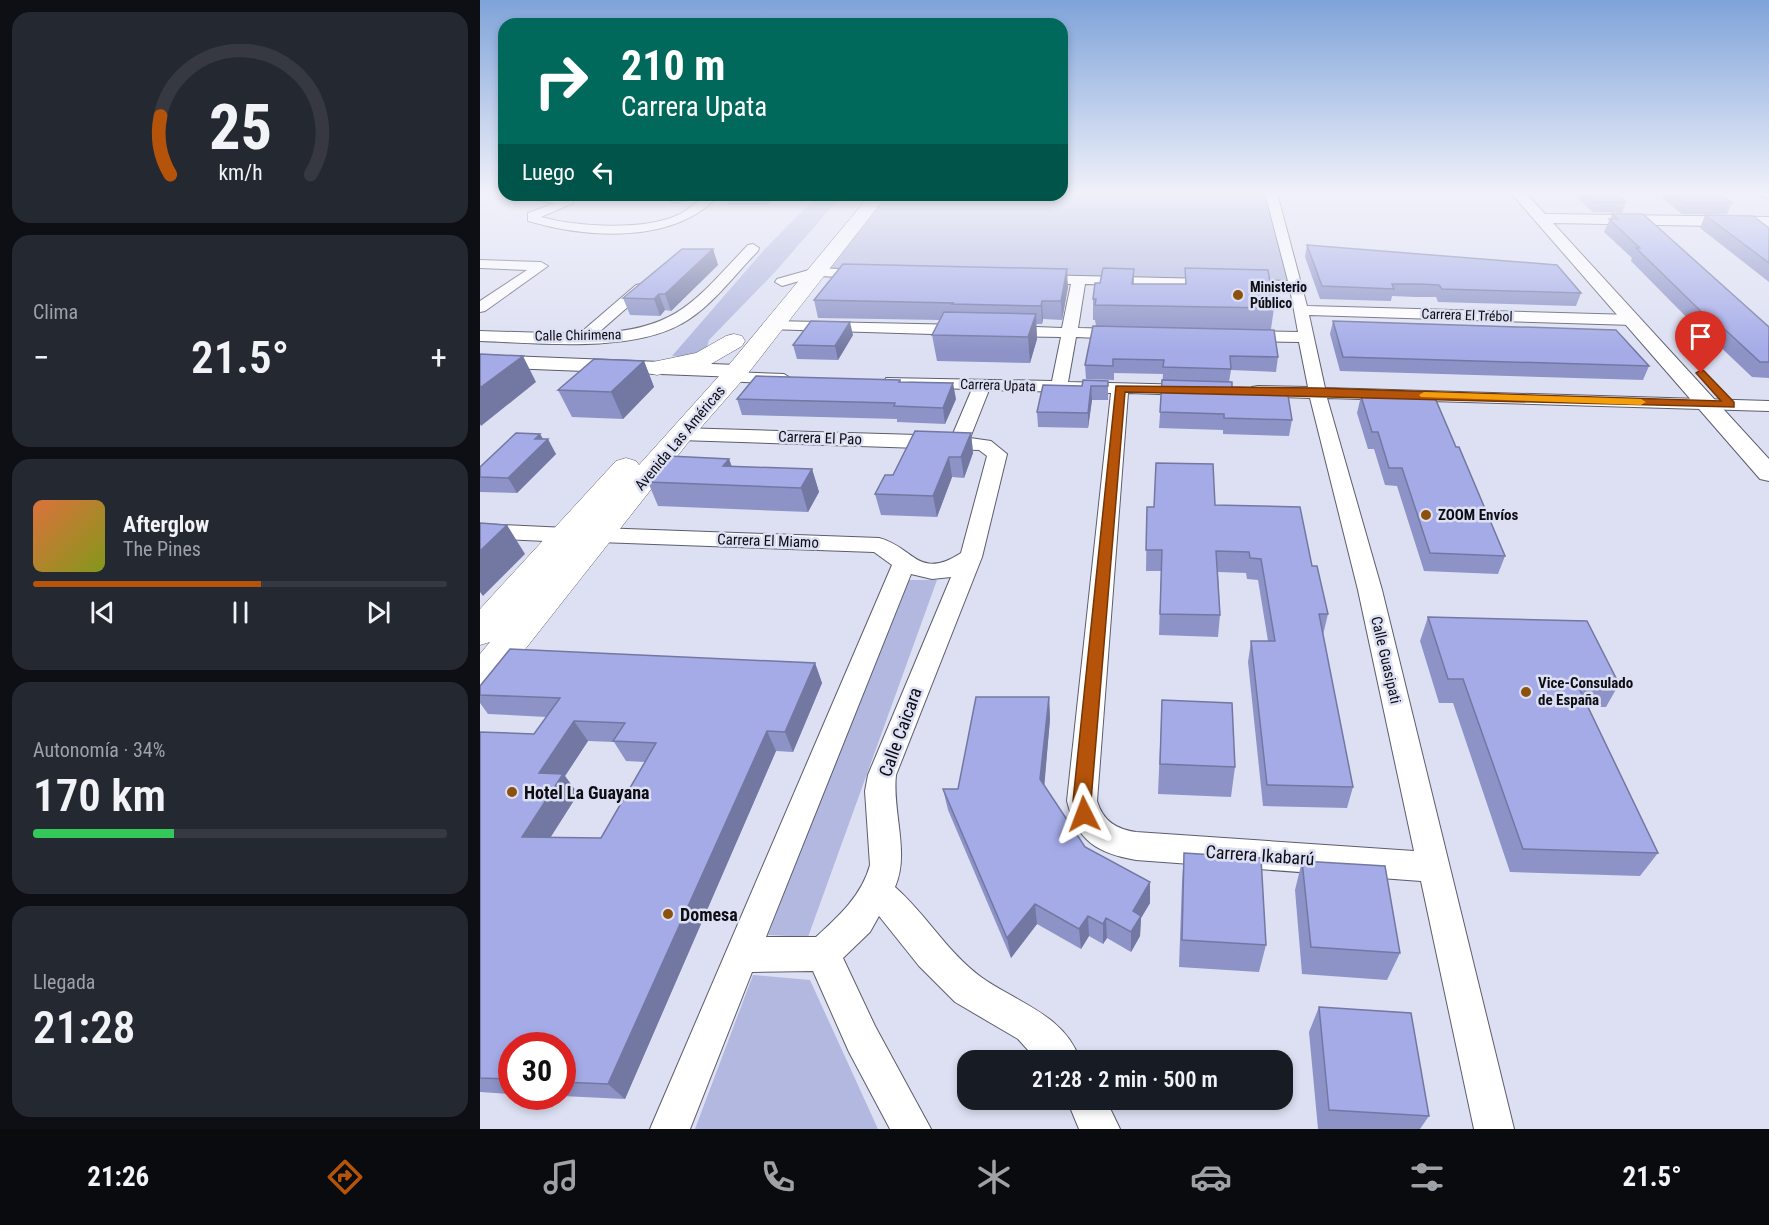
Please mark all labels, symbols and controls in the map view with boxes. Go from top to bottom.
text: 210 m [621,41,726,90]
icon: right [522,42,600,120]
text: 25 [208,91,272,164]
text: Carrera Upata [621,91,767,123]
icon: left [587,156,620,189]
text: km/h [218,160,262,185]
text: Luego [522,160,575,185]
place label: Ministerio Público [1250,279,1307,311]
marker: Ministerio Público [1231,288,1245,302]
text: Clima [33,300,78,324]
street label: Carrera El Trébol [1421,305,1513,325]
pin [1675,311,1726,373]
icon: arrive [1684,320,1717,353]
street label: Calle Chirimena [534,326,622,344]
text: 21.5° [191,331,289,384]
text: − [33,338,50,377]
text: + [431,338,447,377]
street label: Carrera Upata [960,376,1036,394]
street label: Avenida Las Américas [631,382,729,494]
street label: Carrera El Pao [778,428,862,448]
place label: ZOOM Envíos [1438,506,1519,524]
marker: ZOOM Envíos [1419,508,1433,522]
text: Afterglow [123,512,209,537]
street label: Carrera El Miamo [717,530,819,552]
text: The Pines [123,537,201,561]
icon: previous [86,596,119,629]
icon: pause [224,596,257,629]
icon: next [362,596,395,629]
street label: Calle Guasipati [1367,615,1405,705]
place label: Vice-Consulado de España [1538,674,1633,709]
street label: Calle Caicara [874,685,926,779]
marker: Vice-Consulado de España [1519,685,1533,699]
text: Autonomía · 34% [33,738,165,762]
text: 170 km [33,769,166,822]
place label: Hotel La Guayana [524,782,650,803]
position arrow [1052,782,1116,846]
marker: Hotel La Guayana [505,785,519,799]
street label: Carrera Ikabarú [1205,841,1315,869]
place label: Domesa [680,904,738,925]
marker: Domesa [661,907,675,921]
text: Llegada [33,970,95,994]
text: 21:28 [33,1001,135,1054]
speed limit sign: 30 [498,1032,576,1110]
text: 21:28 · 2 min · 500 m [1032,1067,1218,1092]
icon: directions [324,1156,366,1198]
icon: music [540,1156,582,1198]
icon: phone [757,1156,799,1198]
icon: climate [973,1156,1015,1198]
icon: car [1190,1156,1232,1198]
icon: filters [1406,1156,1448,1198]
text: 21:26 [87,1161,149,1193]
text: 21.5° [1622,1161,1682,1193]

